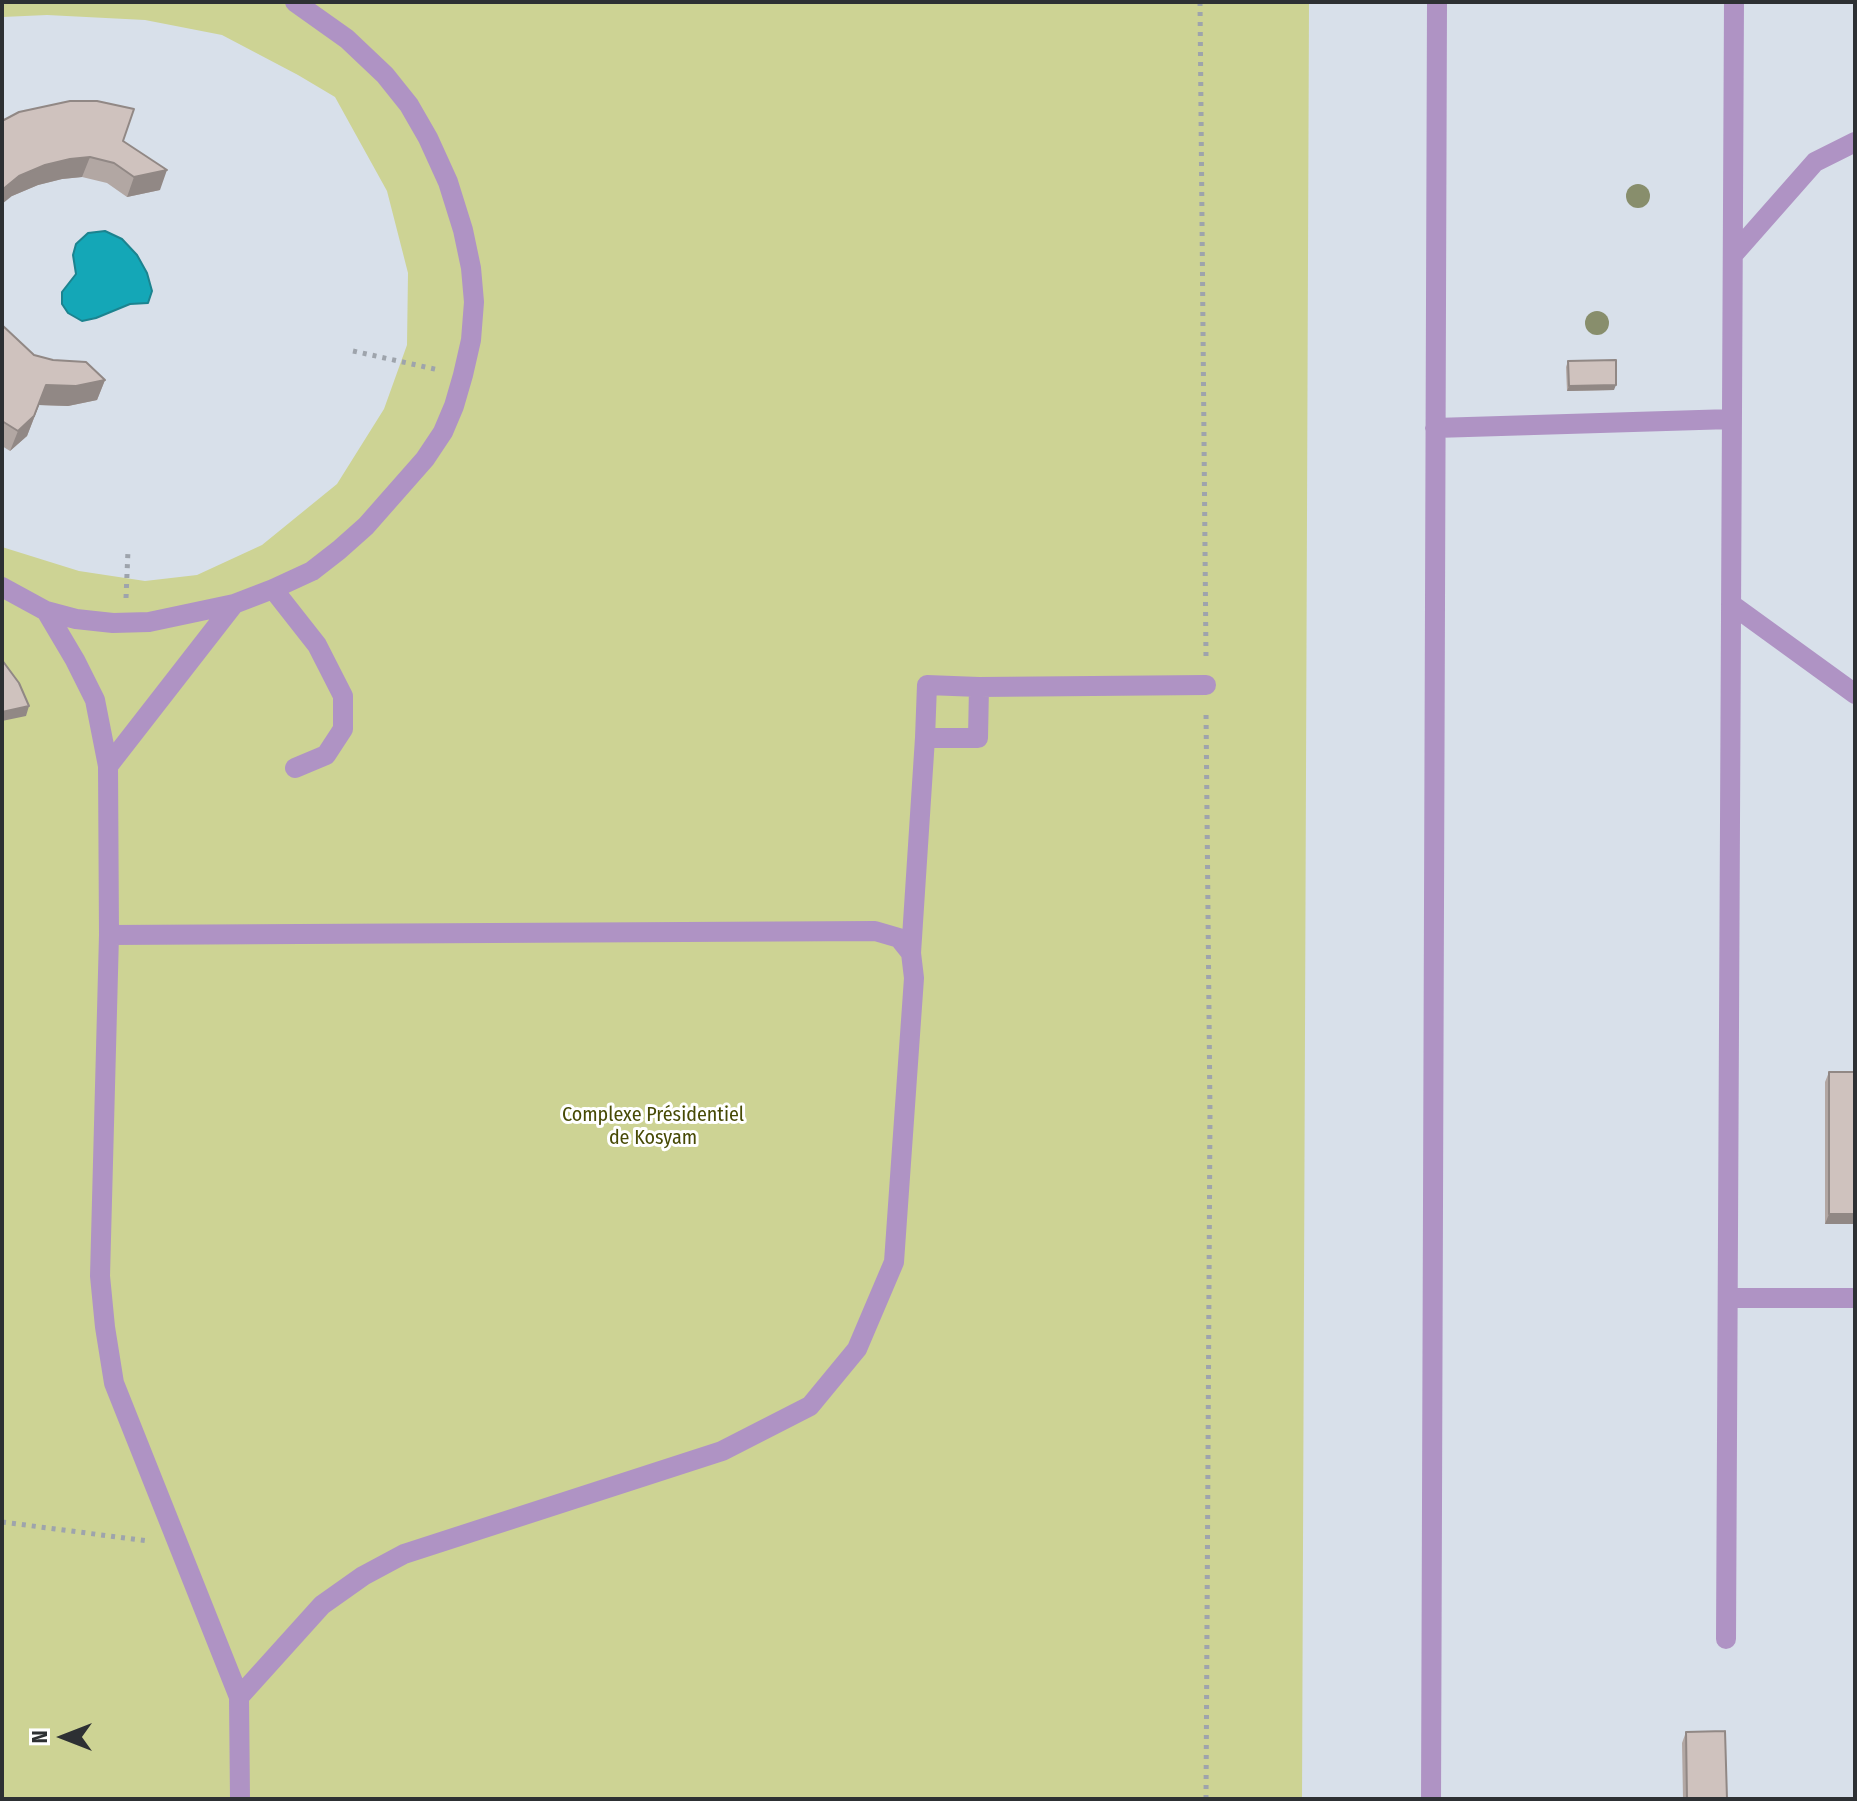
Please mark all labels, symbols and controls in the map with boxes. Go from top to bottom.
park label: Complexe Présidentiel de Kosyam [562,1103,744,1150]
north arrow [24,1697,104,1777]
text: N [26,1730,53,1744]

